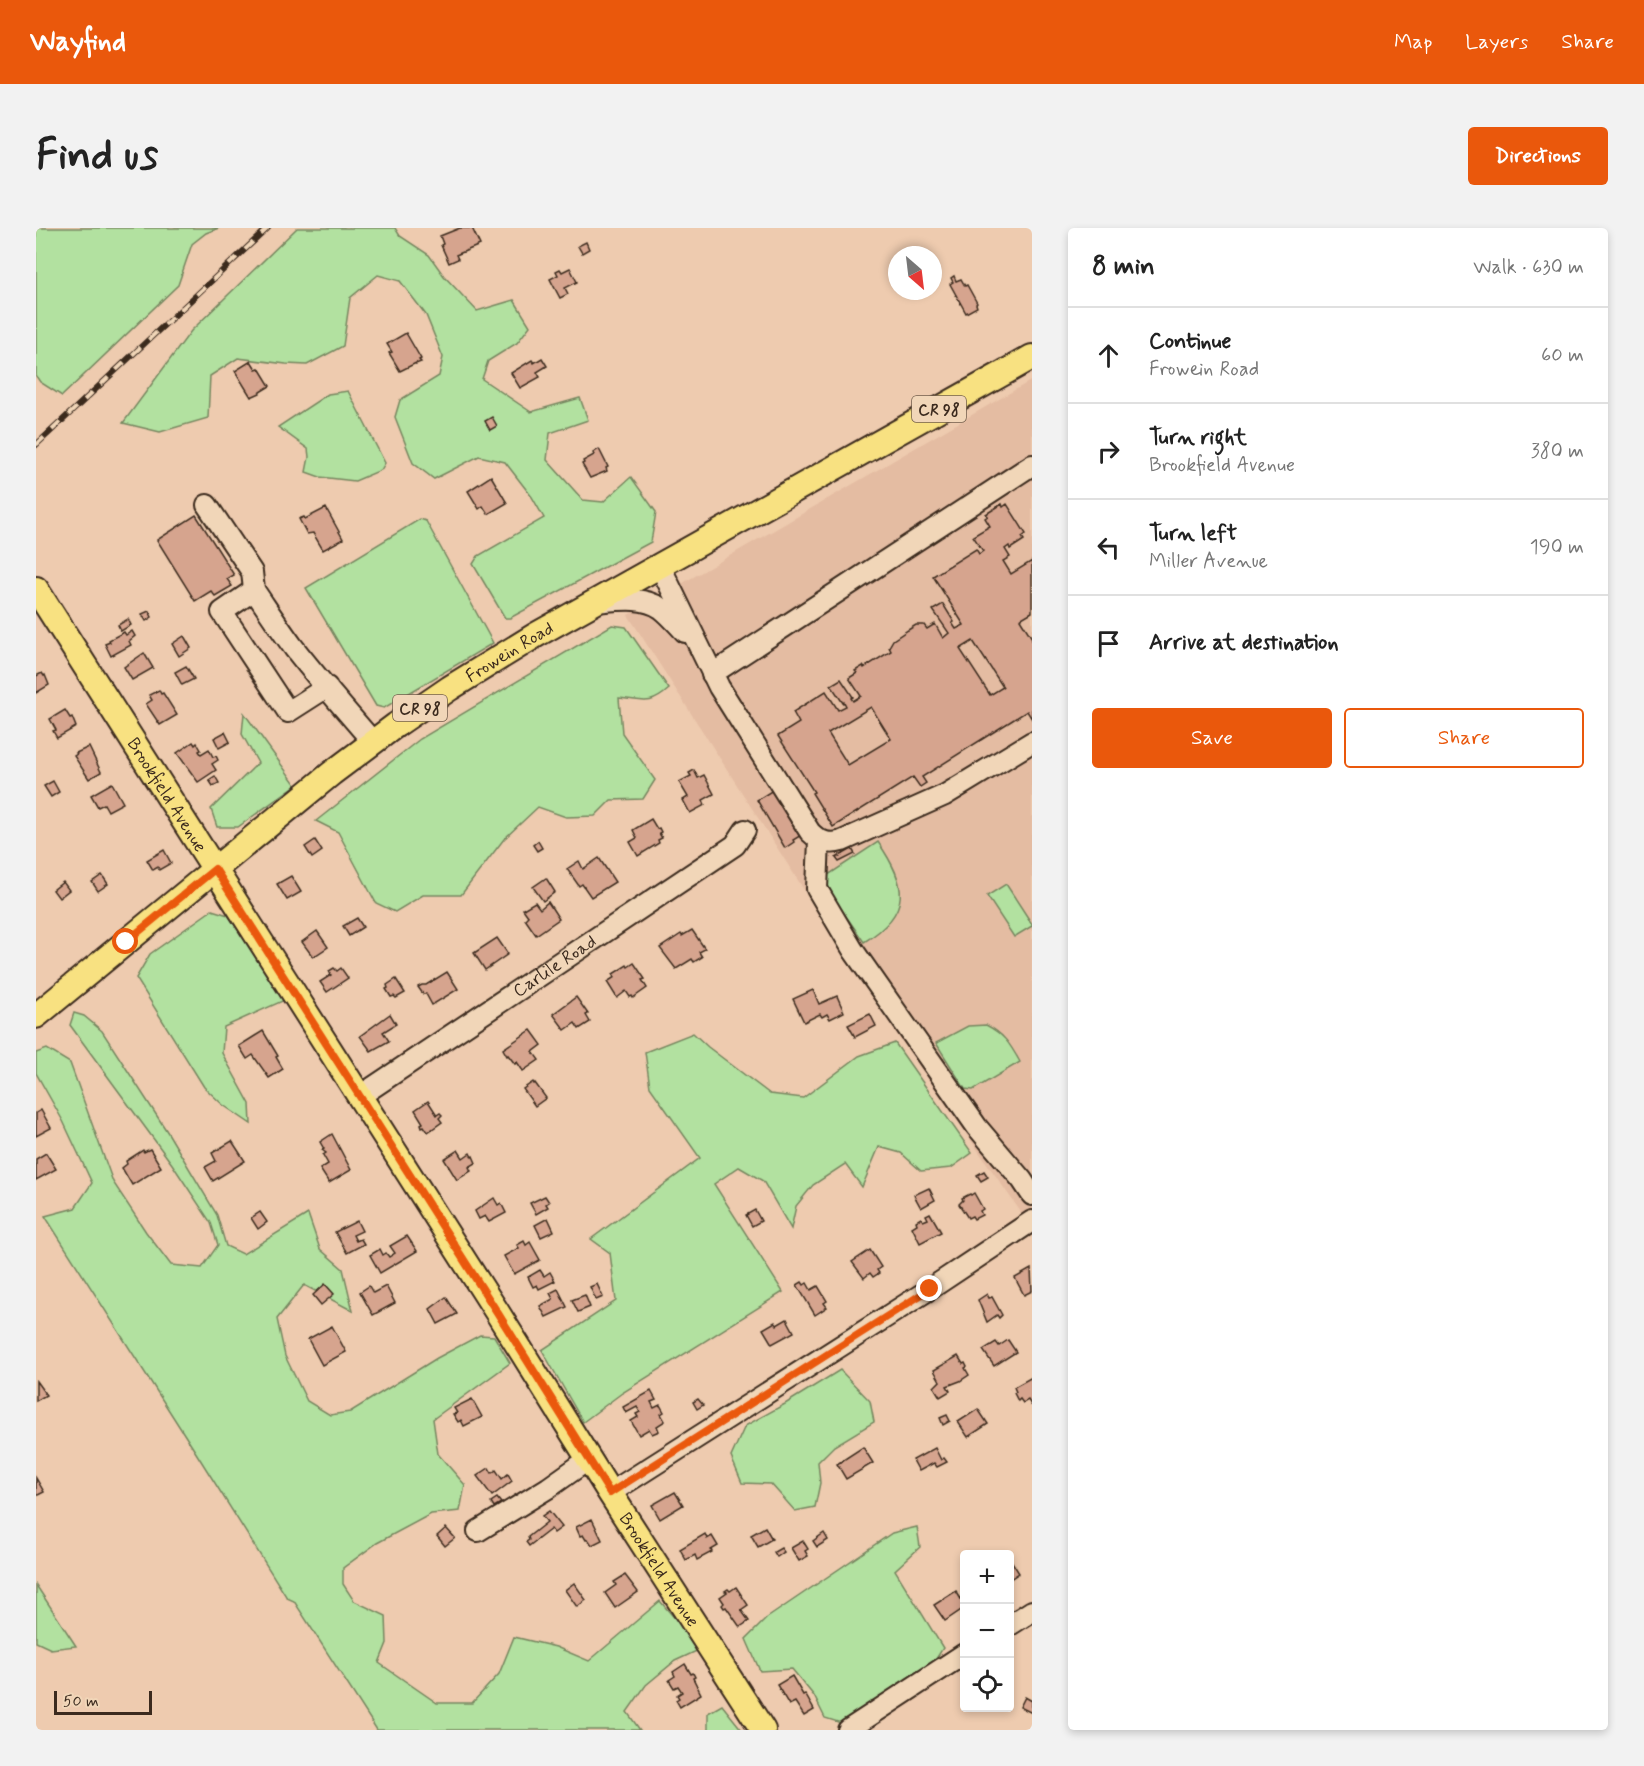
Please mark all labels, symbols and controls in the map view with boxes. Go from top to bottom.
text: Wayfind [30,24,126,61]
text: Map [1394,28,1432,56]
text: Layers [1465,28,1528,56]
text: Share [1561,28,1614,56]
button: Directions [1468,127,1608,185]
text: Find us [36,129,158,184]
north arrow [888,246,942,300]
text: 8 min [1092,250,1155,284]
text: Walk · 630 m [1473,254,1584,281]
text: Continue [1149,328,1231,356]
icon: ahead [1092,339,1125,372]
text: 60 m [1541,342,1584,369]
text: Frowein Road [1149,356,1259,383]
road number: CR 98 [912,396,966,422]
text: Turn right [1149,424,1247,452]
icon: right [1092,435,1125,468]
text: 380 m [1531,438,1584,465]
text: Brookfield Avenue [1149,452,1295,479]
text: Turn left [1149,520,1237,548]
icon: left [1092,531,1125,564]
text: 190 m [1530,534,1584,561]
text: Miller Avenue [1149,548,1268,575]
street label: Frowein Road [461,617,558,689]
icon: arrive [1092,627,1125,660]
text: Arrive at destination [1149,629,1339,657]
road number: CR 98 [393,695,447,721]
button: Save [1092,708,1332,768]
button: Share [1344,708,1584,768]
street label: Brookfield Avenue [121,733,212,857]
route start [112,928,138,954]
street label: Carlile Road [508,930,602,1003]
route end [916,1275,942,1301]
street label: Brookfield Avenue [613,1508,704,1632]
map controls [960,1550,1014,1712]
button: + [960,1550,1014,1604]
button: − [960,1604,1014,1658]
button: locate [960,1658,1014,1712]
scale bar [54,1688,152,1716]
text: 50 m [63,1691,99,1712]

